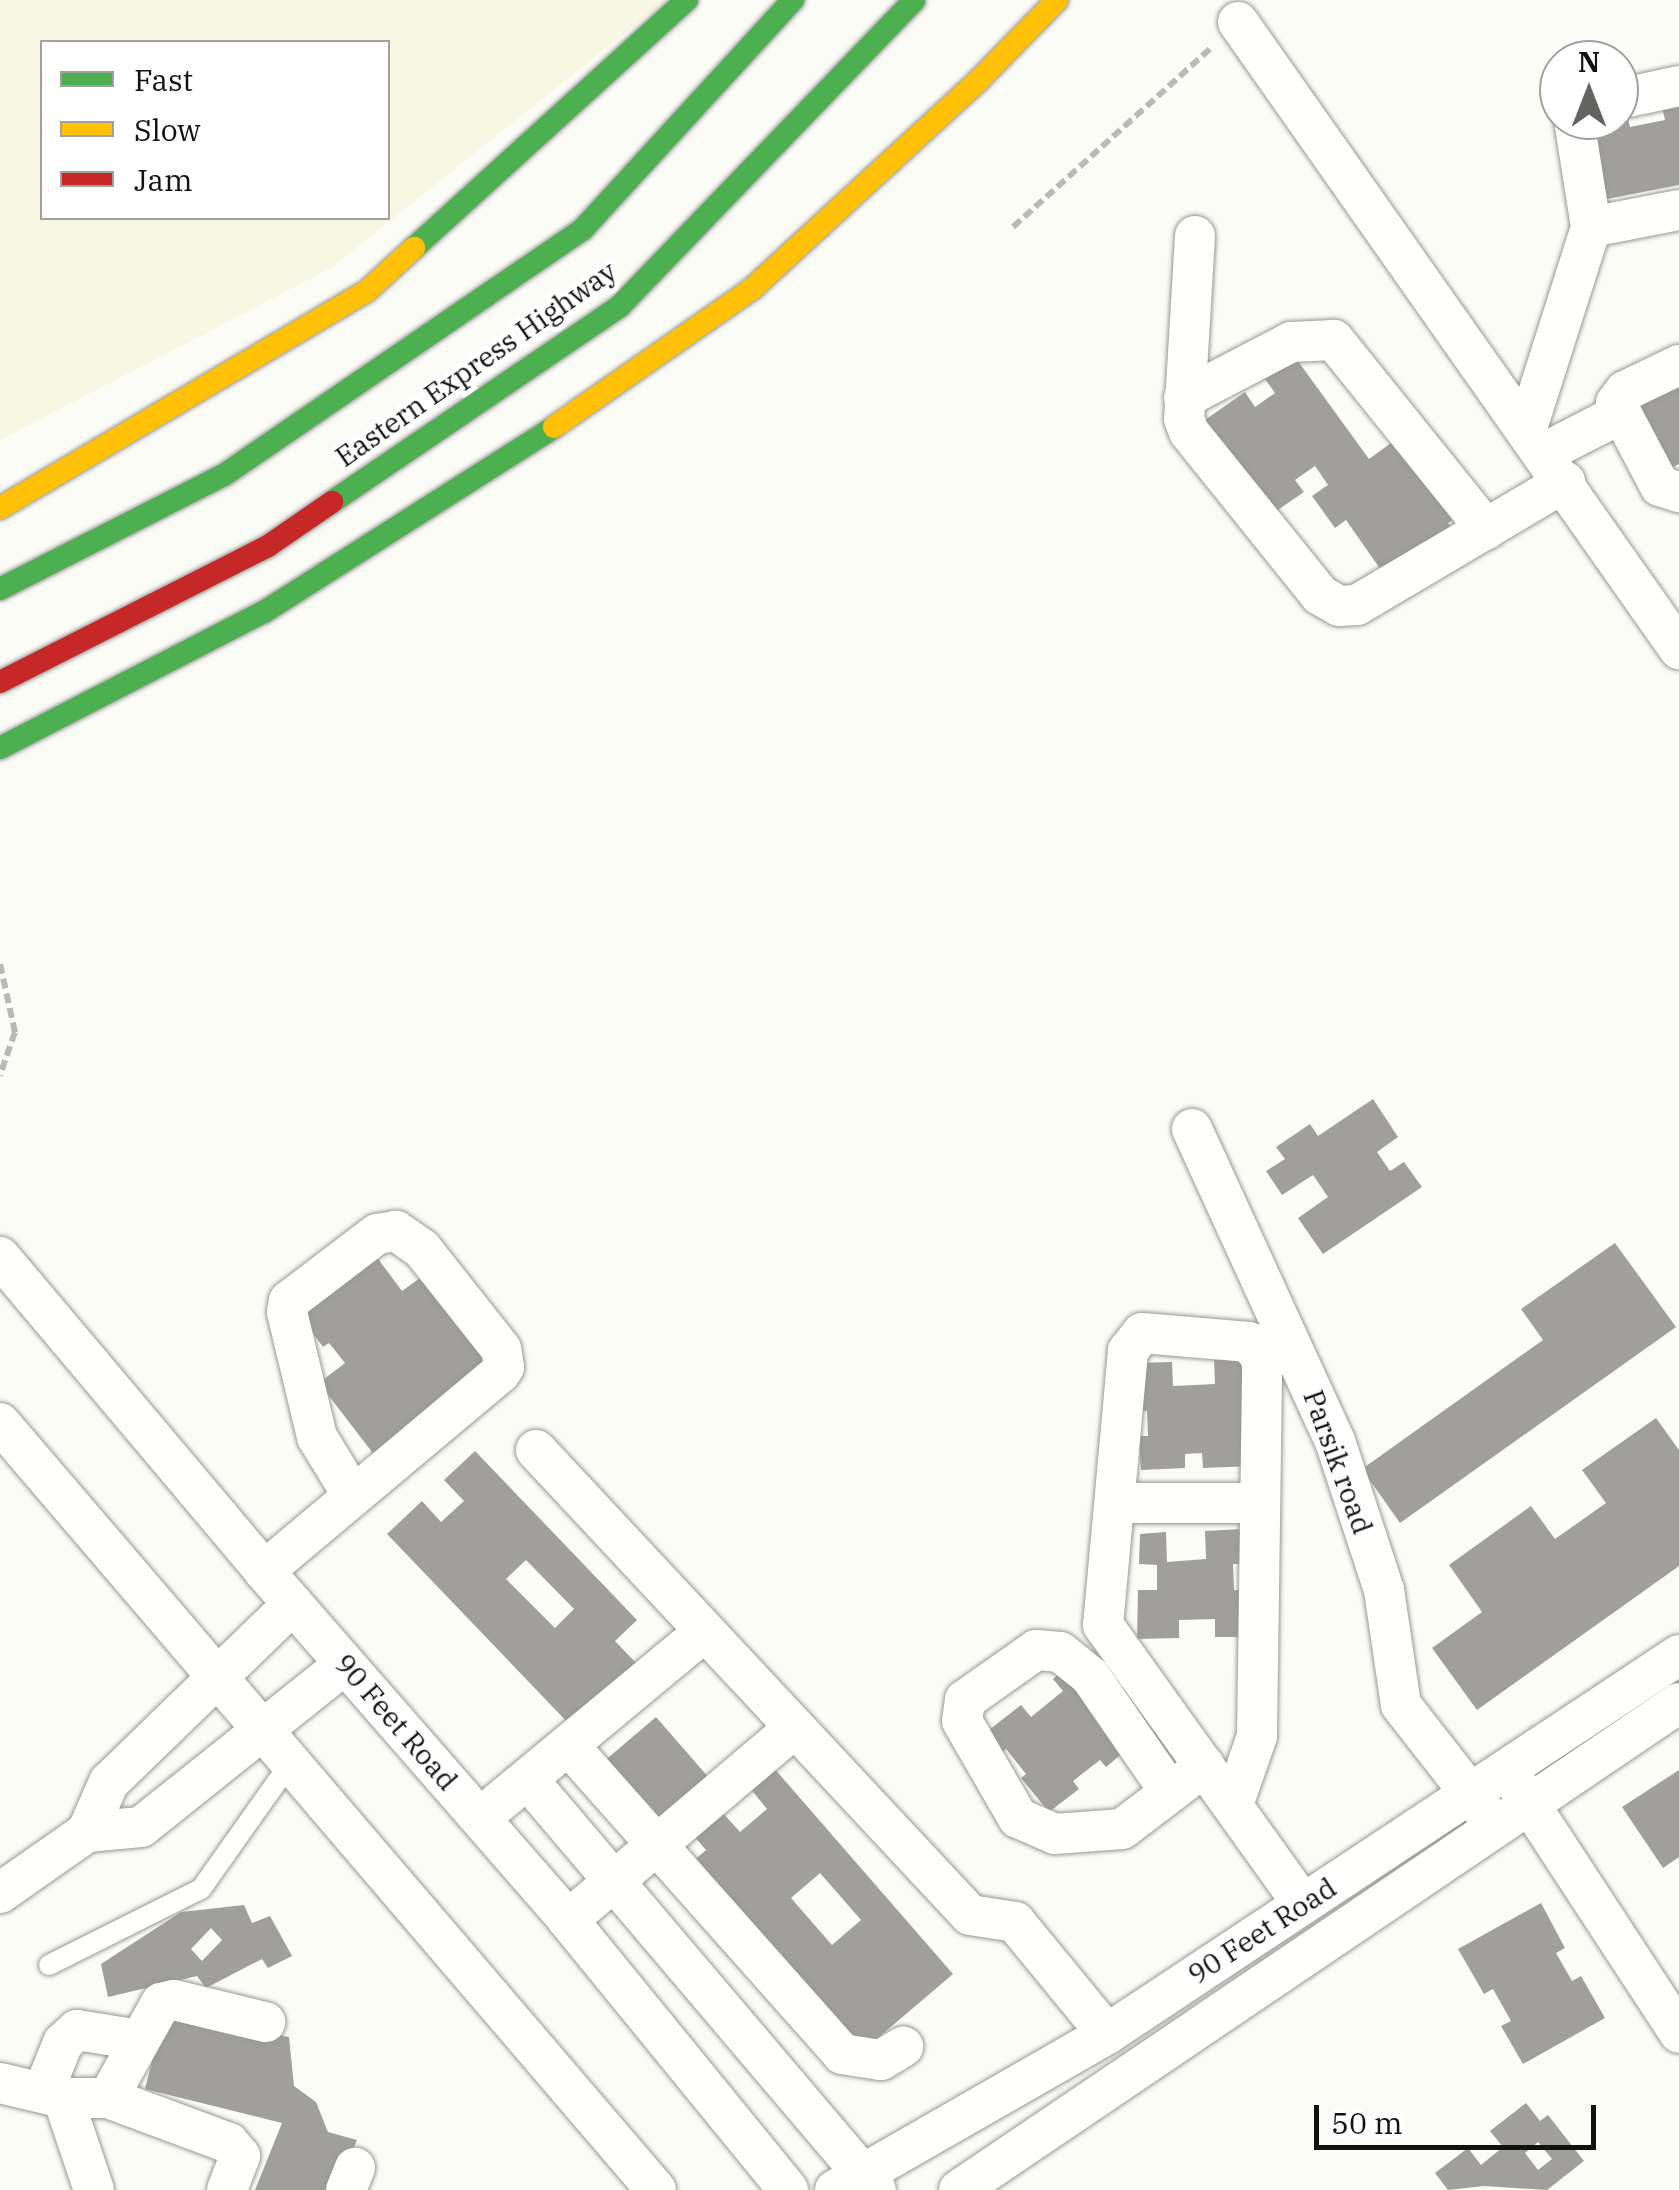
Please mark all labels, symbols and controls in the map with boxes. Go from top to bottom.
legend [40,40,390,220]
north arrow [1539,40,1639,140]
text: N [1578,43,1600,80]
text: Fast [134,60,193,99]
text: Slow [134,110,201,149]
text: Jam [134,160,193,199]
street label: Eastern Express Highway [329,254,623,474]
street label: Parsik road [1296,1385,1380,1539]
street label: 90 Feet Road [328,1647,464,1797]
street label: 90 Feet Road [1182,1871,1342,1991]
scale bar [1319,2085,1602,2147]
text: 50 m [1331,2103,1403,2142]

